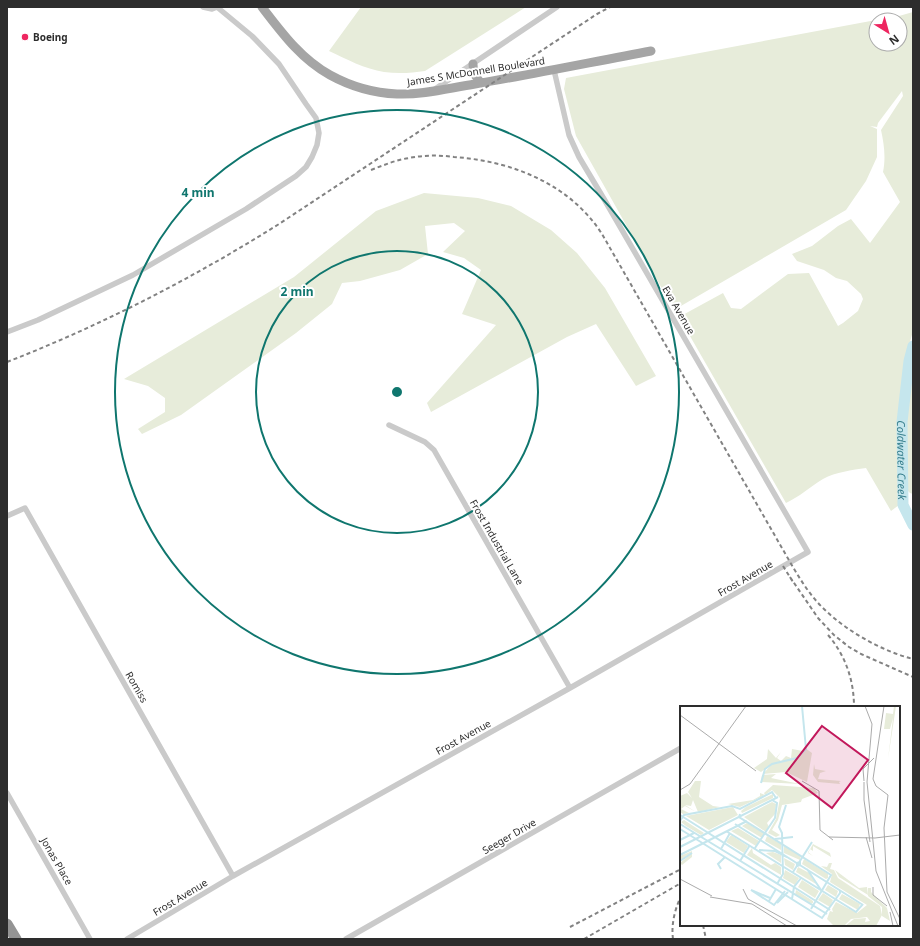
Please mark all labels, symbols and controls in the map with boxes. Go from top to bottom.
north arrow [868,12,908,52]
place label: Boeing [33,30,68,44]
marker: Boeing [20,32,30,42]
text: N [886,32,902,49]
street label: James S McDonnell Boulevard [405,53,546,89]
text: 4 min [181,184,215,201]
text: 2 min [280,283,314,300]
street label: Eva Avenue [659,283,699,337]
centre of rings [390,385,404,399]
water label: Coldwater Creek [894,420,910,501]
street label: Frost Industrial Lane [467,497,527,588]
street label: Frost Avenue [715,556,775,599]
street label: Romiss [122,669,152,705]
inset map [680,706,900,926]
street label: Frost Avenue [433,716,494,758]
street label: Seeger Drive [480,815,539,857]
street label: Jonas Place [37,834,76,888]
street label: Frost Avenue [150,875,210,919]

